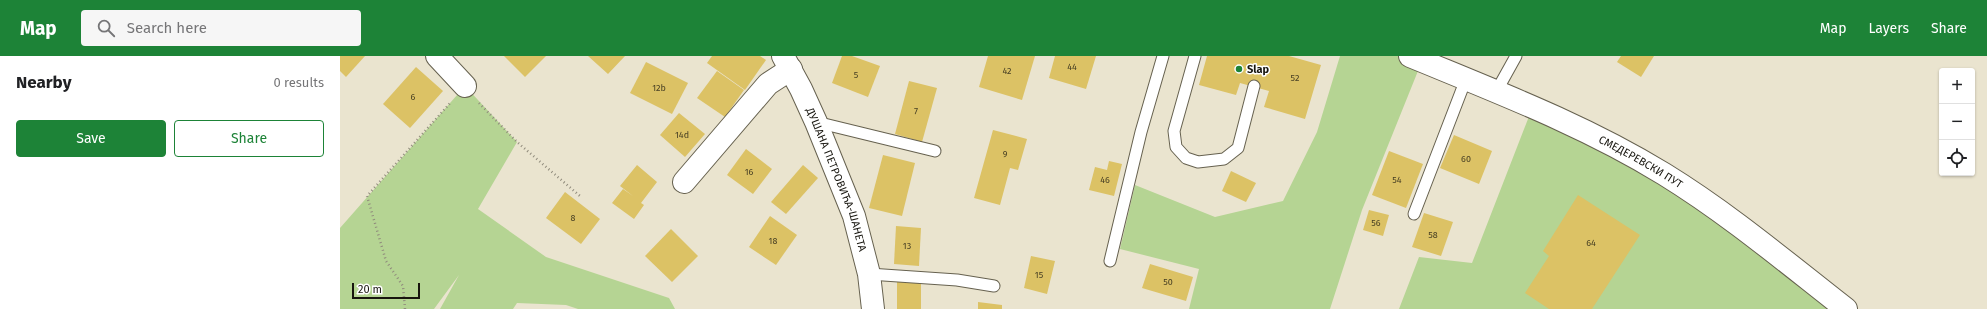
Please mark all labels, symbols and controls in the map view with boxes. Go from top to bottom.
search box [81,10,361,46]
text: Map [20,17,57,40]
icon: search [95,17,117,39]
text: Search here [127,19,207,37]
text: Map [1820,20,1846,37]
text: Layers [1868,20,1909,37]
text: Share [1931,20,1967,37]
house number: 44 [1067,62,1077,72]
place label: Slap [1247,63,1270,76]
marker: Slap [1234,64,1244,74]
house number: 42 [1002,66,1012,76]
map controls [1939,68,1975,176]
button: + [1939,68,1975,104]
house number: 5 [854,70,859,80]
text: Nearby [16,72,71,93]
house number: 52 [1291,73,1299,83]
text: 0 results [273,75,324,90]
house number: 12b [652,83,666,93]
house number: 6 [411,92,416,102]
button: − [1939,104,1975,140]
street label: ДУШАНА ПЕТРОВИЋА-ШАНЕТА [803,105,869,254]
house number: 7 [914,106,918,116]
button: Save [16,120,166,157]
button: Share [174,120,324,157]
house number: 14d [675,130,689,140]
street label: СМЕДЕРЕВСКИ ПУТ [1596,133,1685,191]
button: locate [1939,140,1975,176]
house number: 9 [1003,149,1008,159]
house number: 60 [1461,154,1471,164]
house number: 16 [745,167,754,177]
house number: 46 [1100,175,1110,185]
house number: 54 [1392,175,1402,185]
house number: 8 [571,213,576,223]
house number: 56 [1371,218,1381,228]
house number: 58 [1428,230,1438,240]
house number: 18 [769,236,777,246]
house number: 64 [1586,238,1596,248]
house number: 13 [903,241,911,251]
house number: 15 [1035,270,1044,280]
house number: 50 [1163,277,1173,287]
scale bar [352,281,420,300]
text: 20 m [358,283,382,296]

